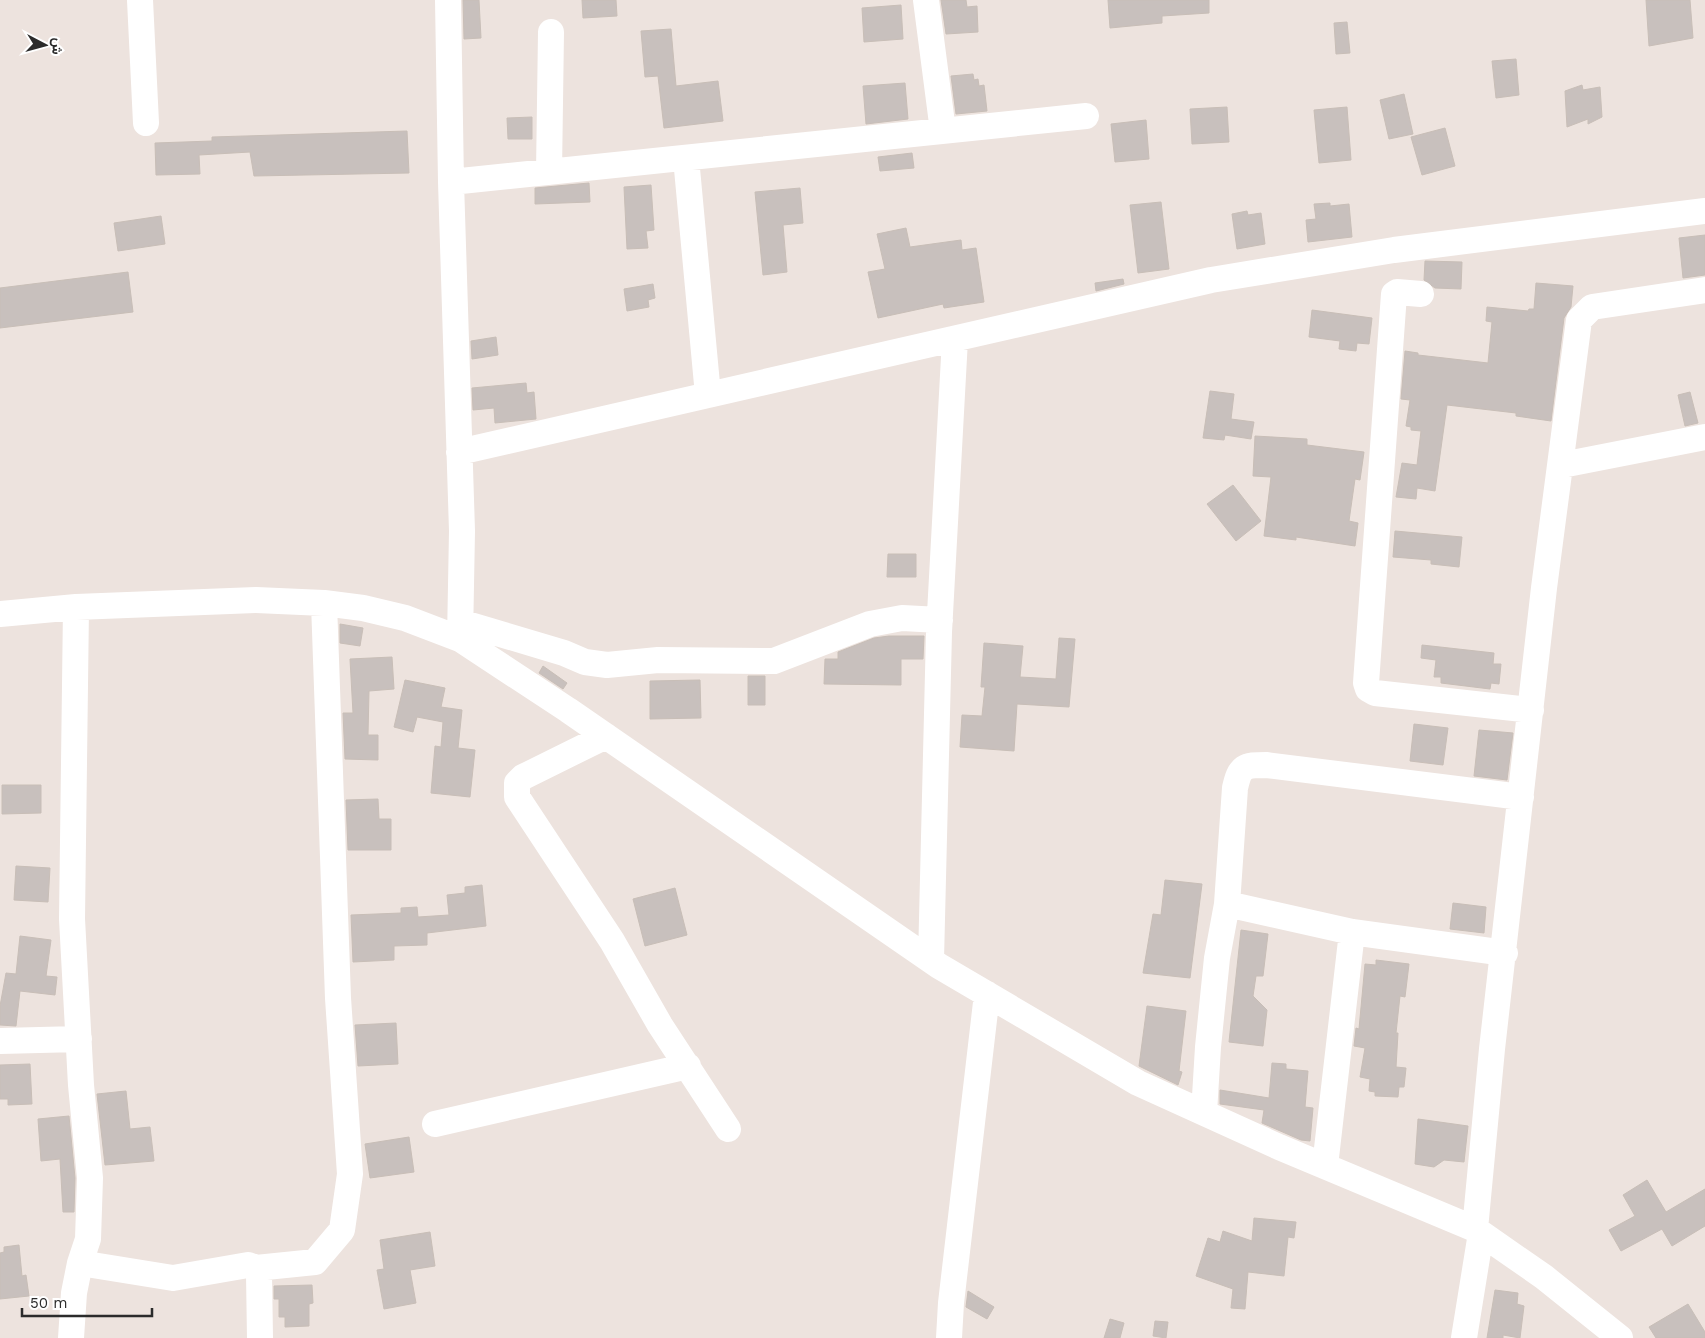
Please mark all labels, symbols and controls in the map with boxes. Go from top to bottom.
north arrow [20,20,70,70]
text: ش [48,37,67,56]
scale bar [22,1286,152,1318]
text: 50 m [30,1294,67,1312]

